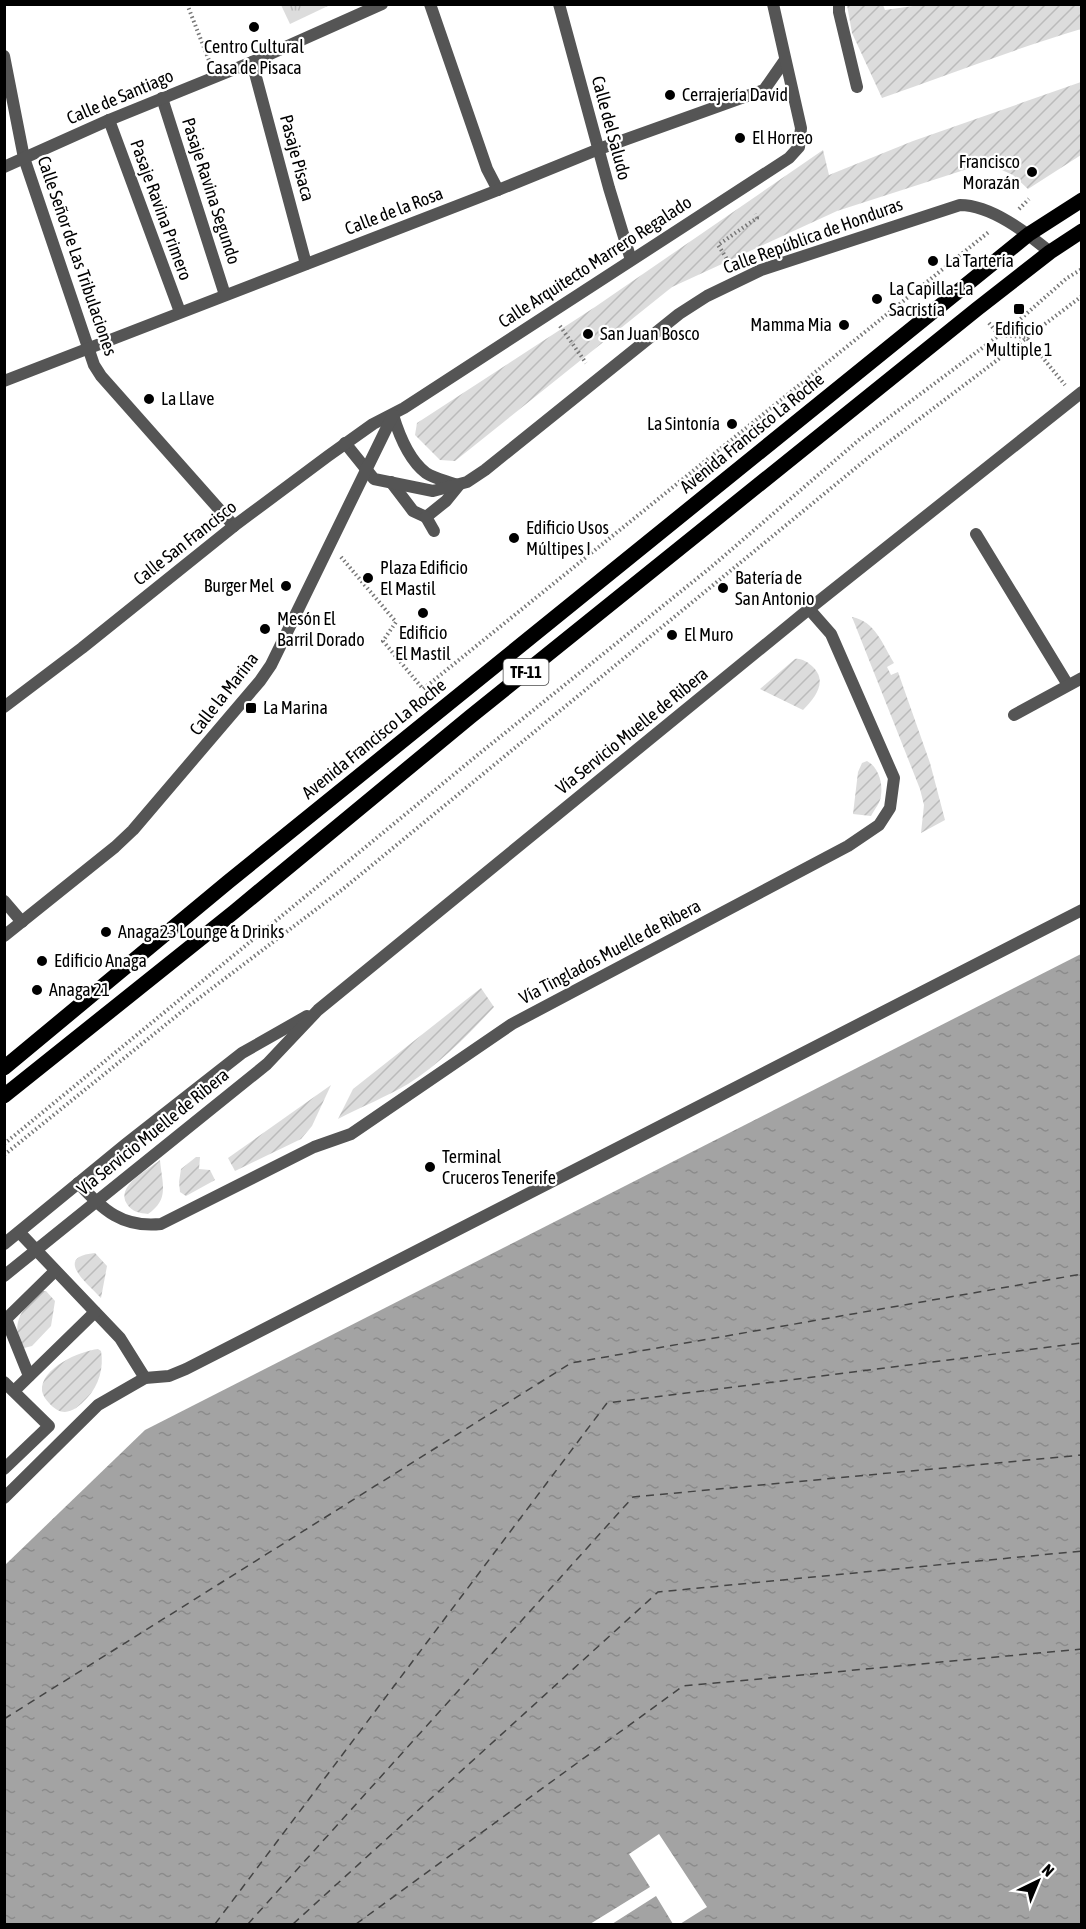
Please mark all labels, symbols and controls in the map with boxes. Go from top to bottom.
marker: Centro Cultural Casa de Pisaca [247,20,261,34]
place label: Centro Cultural Casa de Pisaca [204,36,304,78]
street label: Calle de Santiago [63,65,176,128]
street label: Calle del Saludo [588,74,635,182]
place label: Cerrajería David [682,84,788,105]
marker: Cerrajería David [663,88,677,102]
street label: Pasaje Pisaca [276,112,319,203]
street label: Pasaje Ravina Segundo [178,115,245,267]
place label: El Horreo [752,127,813,148]
marker: El Horreo [733,131,747,145]
street label: Pasaje Ravina Primero [126,137,197,283]
place label: Francisco Morazán [959,151,1020,193]
street label: Calle Señor de Las Tribulaciones [33,153,122,358]
marker: Francisco Morazán [1025,165,1039,179]
street label: Calle de la Rosa [342,182,446,239]
street label: Calle Arquitecto Marrero Regalado [494,191,695,332]
street label: Calle República de Honduras [720,193,905,278]
place label: La Tartería [945,250,1014,271]
marker: La Tartería [926,254,940,268]
place label: La Capilla-La Sacristía [889,278,974,320]
marker: La Capilla-La Sacristía [870,292,884,306]
marker: Edificio Multiple 1 [1012,302,1026,316]
place label: Mamma Mia [750,314,832,335]
marker: Mamma Mia [837,318,851,332]
place label: Edificio Multiple 1 [985,318,1053,360]
place label: San Juan Bosco [600,323,700,344]
marker: San Juan Bosco [581,327,595,341]
street label: Avenida Francisco La Roche [676,368,828,497]
place label: La Llave [161,388,214,409]
marker: La Llave [142,392,156,406]
place label: La Sintonía [647,413,720,434]
marker: La Sintonía [725,417,739,431]
street label: Calle San Francisco [129,496,240,589]
place label: Edificio Usos Múltipes I [526,517,609,559]
marker: Edificio Usos Múltipes I [507,531,521,545]
place label: Plaza Edificio El Mastil [380,557,468,599]
place label: Batería de San Antonio [735,567,814,609]
marker: Plaza Edificio El Mastil [361,571,375,585]
place label: Burger Mel [204,575,274,596]
marker: Burger Mel [279,579,293,593]
marker: Batería de San Antonio [716,581,730,595]
marker: Edificio El Mastil [416,606,430,620]
place label: Mesón El Barril Dorado [277,608,365,650]
marker: Mesón El Barril Dorado [258,622,272,636]
place label: Edificio El Mastil [395,622,451,664]
place label: El Muro [684,624,733,645]
marker: El Muro [665,628,679,642]
street label: Calle la Marina [185,648,262,739]
road number: TF-11 [504,659,548,685]
street label: Vía Servicio Muelle de Ribera [551,663,712,798]
street label: Avenida Francisco La Roche [298,674,450,803]
place label: La Marina [263,697,328,718]
marker: La Marina [244,701,258,715]
street label: Vía Tinglados Muelle de Ribera [516,895,704,1008]
place label: Anaga23 Lounge & Drinks [118,921,284,942]
marker: Anaga23 Lounge & Drinks [99,925,113,939]
place label: Edificio Anaga [54,950,147,971]
marker: Edificio Anaga [35,954,49,968]
place label: Anaga 21 [49,979,110,1000]
marker: Anaga 21 [30,983,44,997]
street label: Vía Servicio Muelle de Ribera [72,1064,233,1199]
place label: Terminal Cruceros Tenerife [442,1146,556,1188]
marker: Terminal Cruceros Tenerife [423,1160,437,1174]
north arrow [1008,1851,1068,1911]
text: N [1039,1860,1058,1880]

